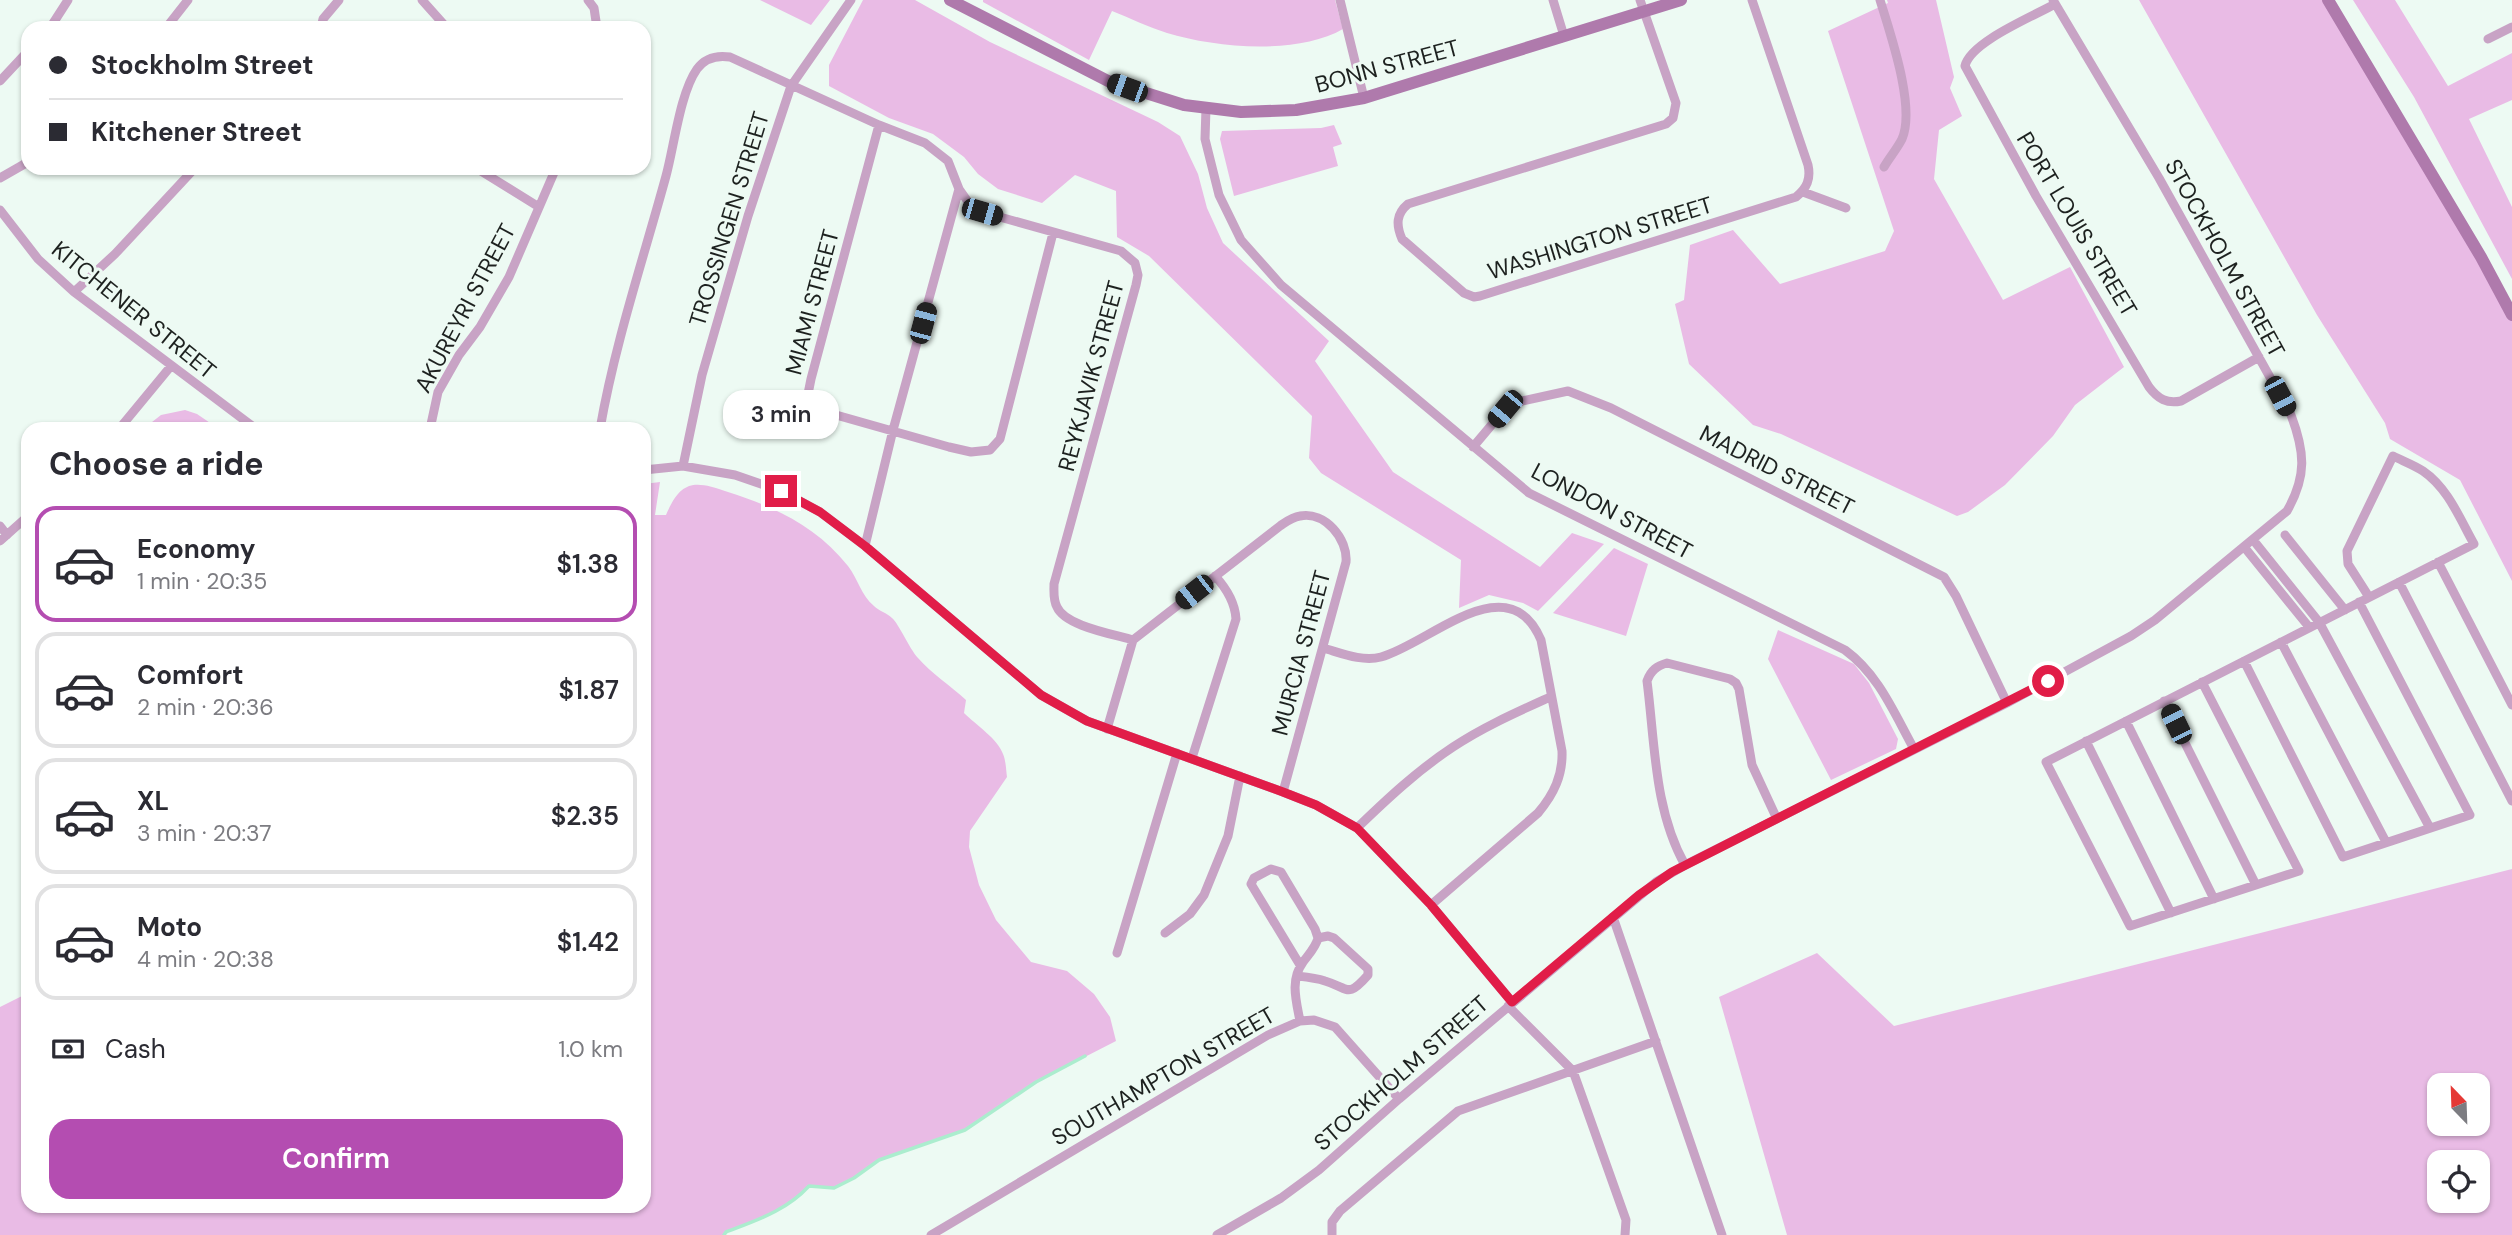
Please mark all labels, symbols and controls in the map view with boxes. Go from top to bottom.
street label: BONN STREET [1312,32,1462,100]
text: Stockholm Street [91,48,314,82]
car [1104,71,1151,105]
street label: TROSSINGEN STREET [682,108,776,330]
text: Kitchener Street [91,115,302,149]
street label: PORT LOUIS STREET [2010,126,2144,322]
street label: STOCKHOLM STREET [2158,154,2292,363]
street label: WASHINGTON STREET [1484,189,1716,287]
car [959,196,1006,228]
street label: AKUREYRI STREET [408,218,522,398]
street label: MIAMI STREET [778,226,846,378]
street label: KITCHENER STREET [46,234,222,386]
street label: REYKJAVIK STREET [1051,277,1131,475]
car [908,300,939,346]
car [2261,373,2300,419]
car [1484,386,1527,432]
callout: 3 min [723,390,839,438]
text: 3 min [751,399,811,429]
street label: MADRID STREET [1695,418,1860,522]
text: Choose a ride [49,443,264,485]
street label: LONDON STREET [1526,456,1698,566]
route end [765,475,797,507]
text: Economy [137,532,255,566]
icon: car [53,533,116,596]
text: $1.38 [556,547,619,581]
text: 1 min · 20:35 [137,566,267,596]
street label: MURCIA STREET [1265,567,1337,739]
car [1171,571,1218,613]
text: Comfort [137,658,243,692]
icon: car [53,659,116,722]
route start [2032,665,2064,697]
text: $1.87 [559,673,619,707]
text: 2 min · 20:36 [137,692,274,722]
car [2158,701,2195,747]
text: XL [137,784,169,818]
icon: car [53,785,116,848]
text: $2.35 [551,799,619,833]
text: 3 min · 20:37 [137,818,272,848]
text: Moto [137,910,202,944]
icon: car [53,911,116,974]
text: $1.42 [557,925,619,959]
text: 4 min · 20:38 [137,944,274,974]
street label: STOCKHOLM STREET [1307,989,1495,1157]
street label: SOUTHAMPTON STREET [1046,1000,1280,1152]
icon: cash [49,1030,87,1068]
text: Cash [105,1032,166,1066]
text: 1.0 km [558,1034,623,1064]
north arrow [2427,1073,2490,1136]
map controls [2427,1073,2490,1213]
button: Confirm [49,1119,623,1199]
button: locate [2427,1150,2490,1213]

